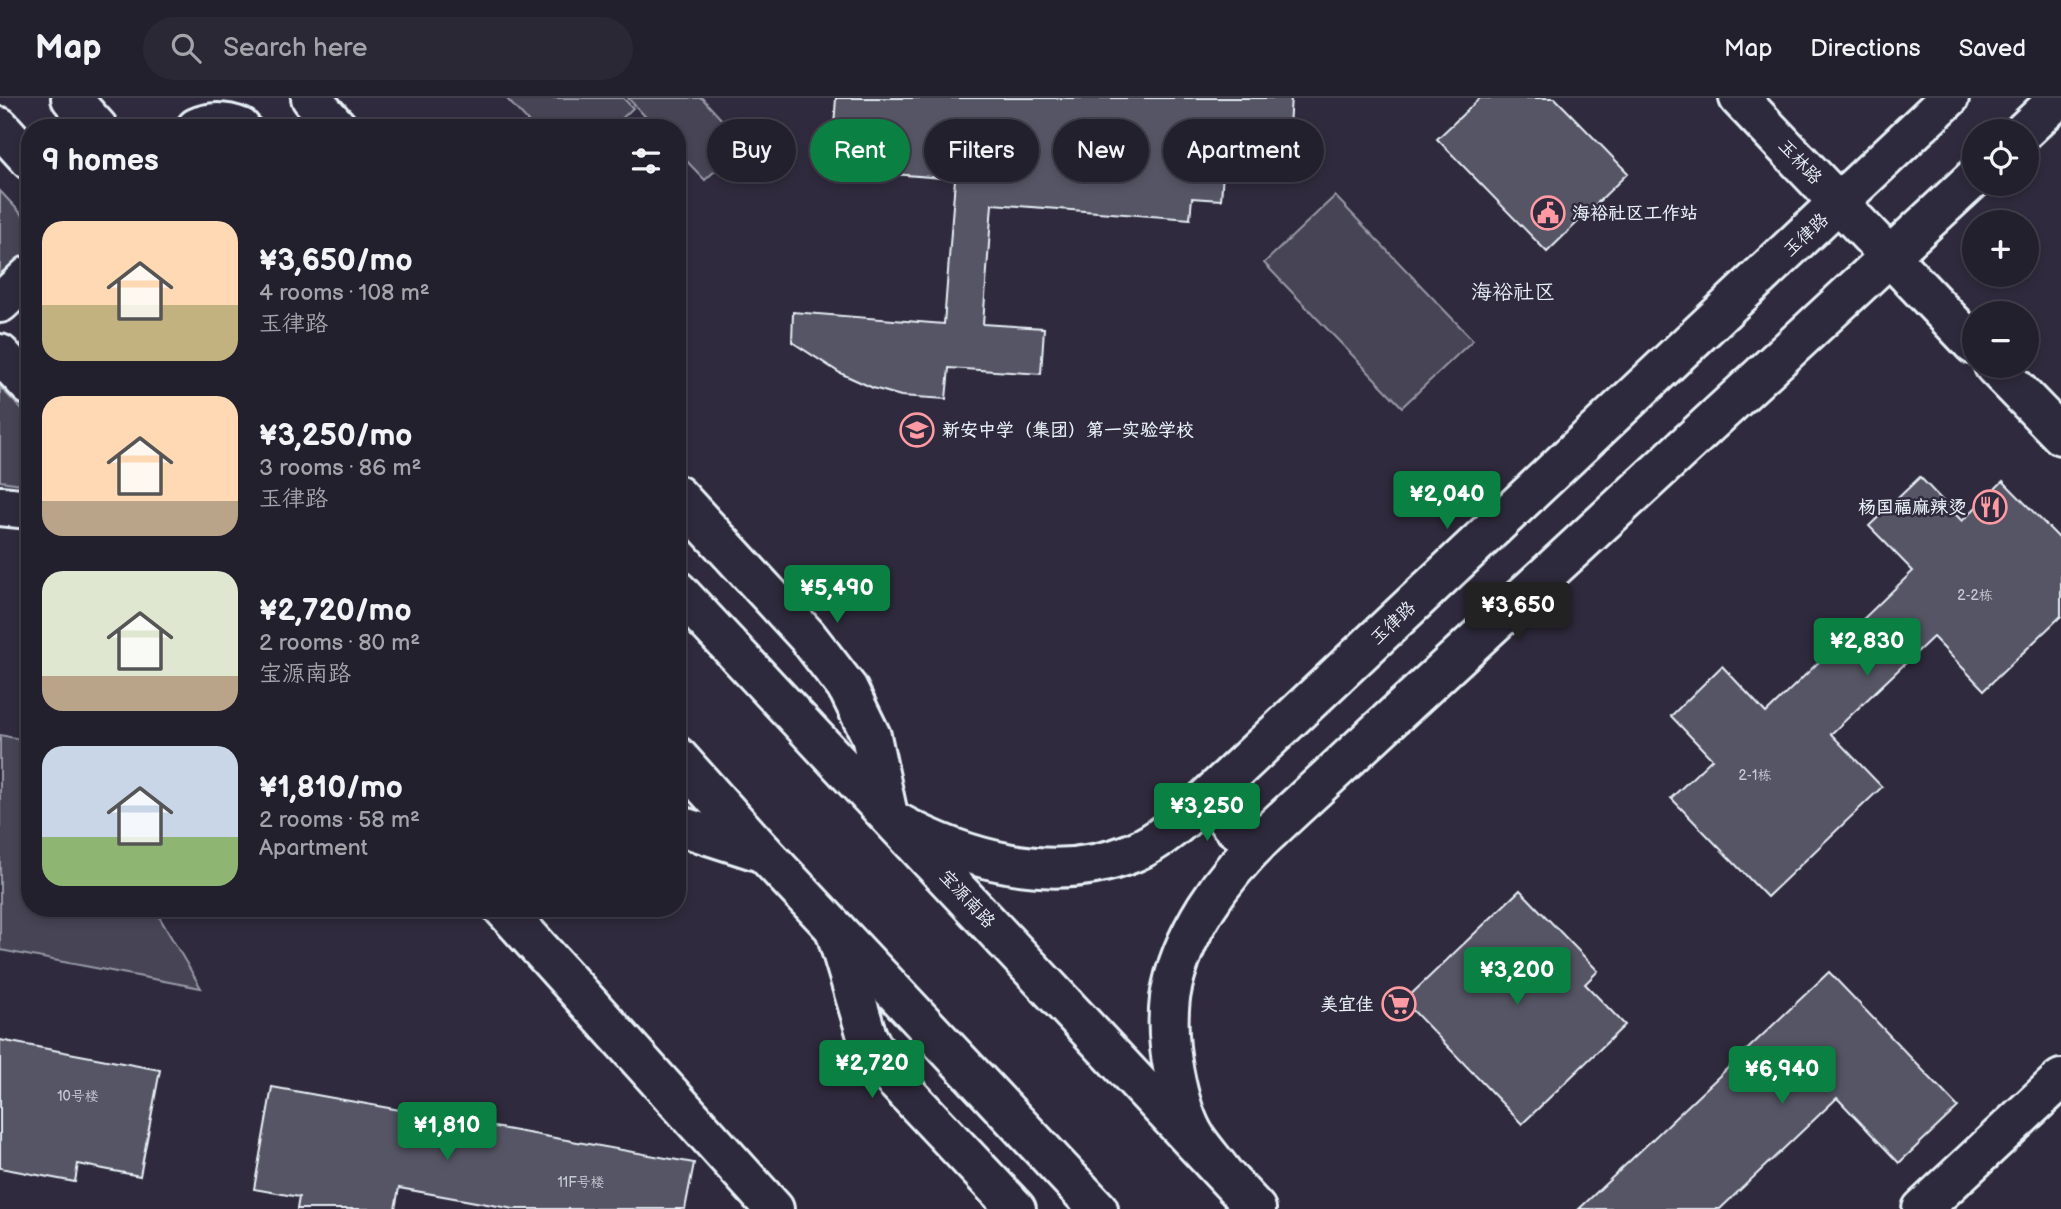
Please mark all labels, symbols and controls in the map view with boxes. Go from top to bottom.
search box [143,17,633,80]
text: Map [35,28,101,68]
icon: search [167,29,205,67]
text: Search here [223,33,367,64]
text: Map [1724,34,1772,63]
text: Directions [1810,34,1921,63]
text: Saved [1959,34,2026,63]
chip: Buy [707,119,796,182]
chip: Rent [810,119,910,182]
chip: Filters [924,119,1039,182]
chip: New [1053,119,1149,182]
chip: Apartment [1163,119,1324,182]
map controls [1962,119,2039,378]
button: locate [1962,119,2039,196]
street label: 玉林路 [1774,135,1826,189]
icon: filters [627,142,665,180]
text: 9 homes [42,143,159,179]
public building icon: 海裕社区工作站 [1529,194,1567,232]
place label: 海裕社区工作站 [1572,203,1698,224]
street label: 玉律路 [1779,209,1833,261]
button: + [1962,210,2039,287]
text: ¥3,650/mo [259,243,413,279]
icon: home [98,249,182,333]
text: 4 rooms · 108 m² [259,279,430,307]
district label: 海裕社区 [1471,280,1555,305]
button: − [1962,301,2039,378]
text: 玉律路 [259,310,328,338]
school or university icon: 新安中学（集团）第一实验学校 [898,411,936,449]
text: ¥3,250/mo [259,418,412,454]
place label: 新安中学（集团）第一实验学校 [942,420,1194,441]
icon: home [98,424,182,508]
text: 3 rooms · 86 m² [259,454,421,482]
pin: ¥2,040 [1390,472,1504,531]
text: ¥2,040 [1409,480,1485,508]
text: 玉律路 [259,485,328,513]
restaurant icon: 杨国福麻辣烫 [1971,488,2009,526]
place label: 杨国福麻辣烫 [1858,497,1966,518]
pin: ¥5,490 [780,566,894,625]
text: ¥5,490 [800,574,874,602]
pin: ¥3,650 [1461,582,1575,642]
house number: 2-2栋 [1957,587,1993,604]
text: ¥3,650 [1481,591,1555,619]
text: ¥2,720/mo [259,593,412,629]
street label: 玉律路 [1366,597,1420,649]
icon: home [98,599,182,683]
pin: ¥2,830 [1810,618,1924,678]
text: ¥2,830 [1830,627,1904,655]
text: 2 rooms · 80 m² [259,629,420,657]
text: 宝源南路 [259,660,351,688]
house number: 2-1栋 [1739,767,1771,784]
text: ¥1,810/mo [259,770,403,806]
icon: home [98,774,182,858]
pin: ¥3,250 [1150,784,1264,843]
text: ¥3,250 [1170,792,1244,820]
text: 2 rooms · 58 m² [259,806,420,834]
text: Apartment [259,834,368,862]
street label: 宝源南路 [935,866,999,932]
pin: ¥3,200 [1460,948,1574,1007]
text: ¥3,200 [1480,956,1554,984]
supermarket icon: 美宜佳 [1380,985,1418,1023]
place label: 美宜佳 [1320,994,1374,1015]
pin: ¥2,720 [815,1040,929,1100]
pin: ¥6,940 [1725,1046,1839,1106]
text: ¥2,720 [835,1049,909,1077]
text: ¥6,940 [1745,1055,1819,1083]
house number: 10号楼 [57,1088,99,1105]
pin: ¥1,810 [390,1102,504,1162]
text: ¥1,810 [414,1111,480,1139]
house number: 11F号楼 [557,1174,605,1191]

